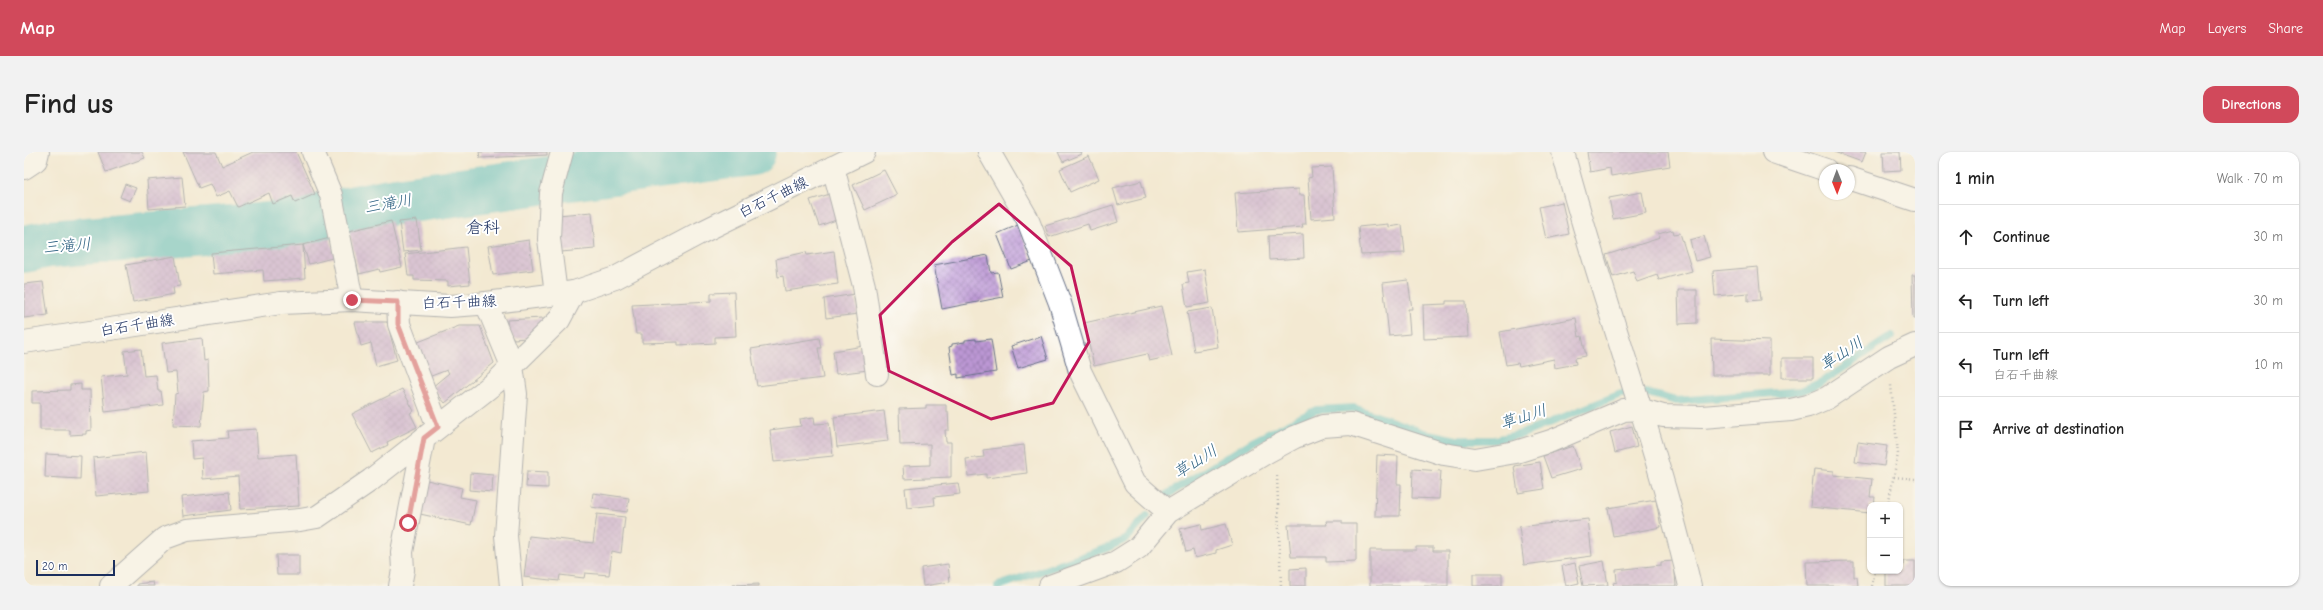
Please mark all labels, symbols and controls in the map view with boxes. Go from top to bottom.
text: Map [20,17,55,39]
text: Map [2159,20,2186,37]
text: Layers [2208,20,2246,37]
text: Share [2268,20,2303,37]
button: Directions [2203,86,2299,123]
text: Find us [24,88,113,120]
north arrow [1819,164,1855,200]
text: 1 min [1955,169,1995,188]
text: Walk · 70 m [2217,171,2283,186]
street label: 白石千曲線 [735,172,811,222]
water label: 三滝川 [363,191,413,217]
district label: 倉科 [466,218,500,237]
icon: ahead [1955,226,1977,248]
text: Continue [1993,228,2050,246]
text: 30 m [2253,229,2283,244]
water label: 三滝川 [42,235,92,257]
icon: left [1955,290,1977,312]
route end [343,291,361,309]
street label: 白石千曲線 [421,292,497,312]
text: Turn left [1993,292,2049,310]
text: 30 m [2253,293,2283,308]
street label: 白石千曲線 [99,310,175,340]
water label: 草山川 [1817,333,1867,374]
text: Turn left [1993,346,2049,364]
icon: left [1955,354,1977,376]
text: 10 m [2255,357,2283,372]
text: 白石千曲線 [1993,367,2058,382]
water label: 草山川 [1498,401,1549,433]
icon: arrive [1955,418,1977,440]
text: Arrive at destination [1993,420,2124,438]
water label: 草山川 [1170,441,1221,482]
map controls [1867,502,1903,574]
button: + [1867,502,1903,538]
route start [399,514,417,532]
button: − [1867,538,1903,574]
scale bar [36,558,115,577]
text: 20 m [42,560,67,573]

